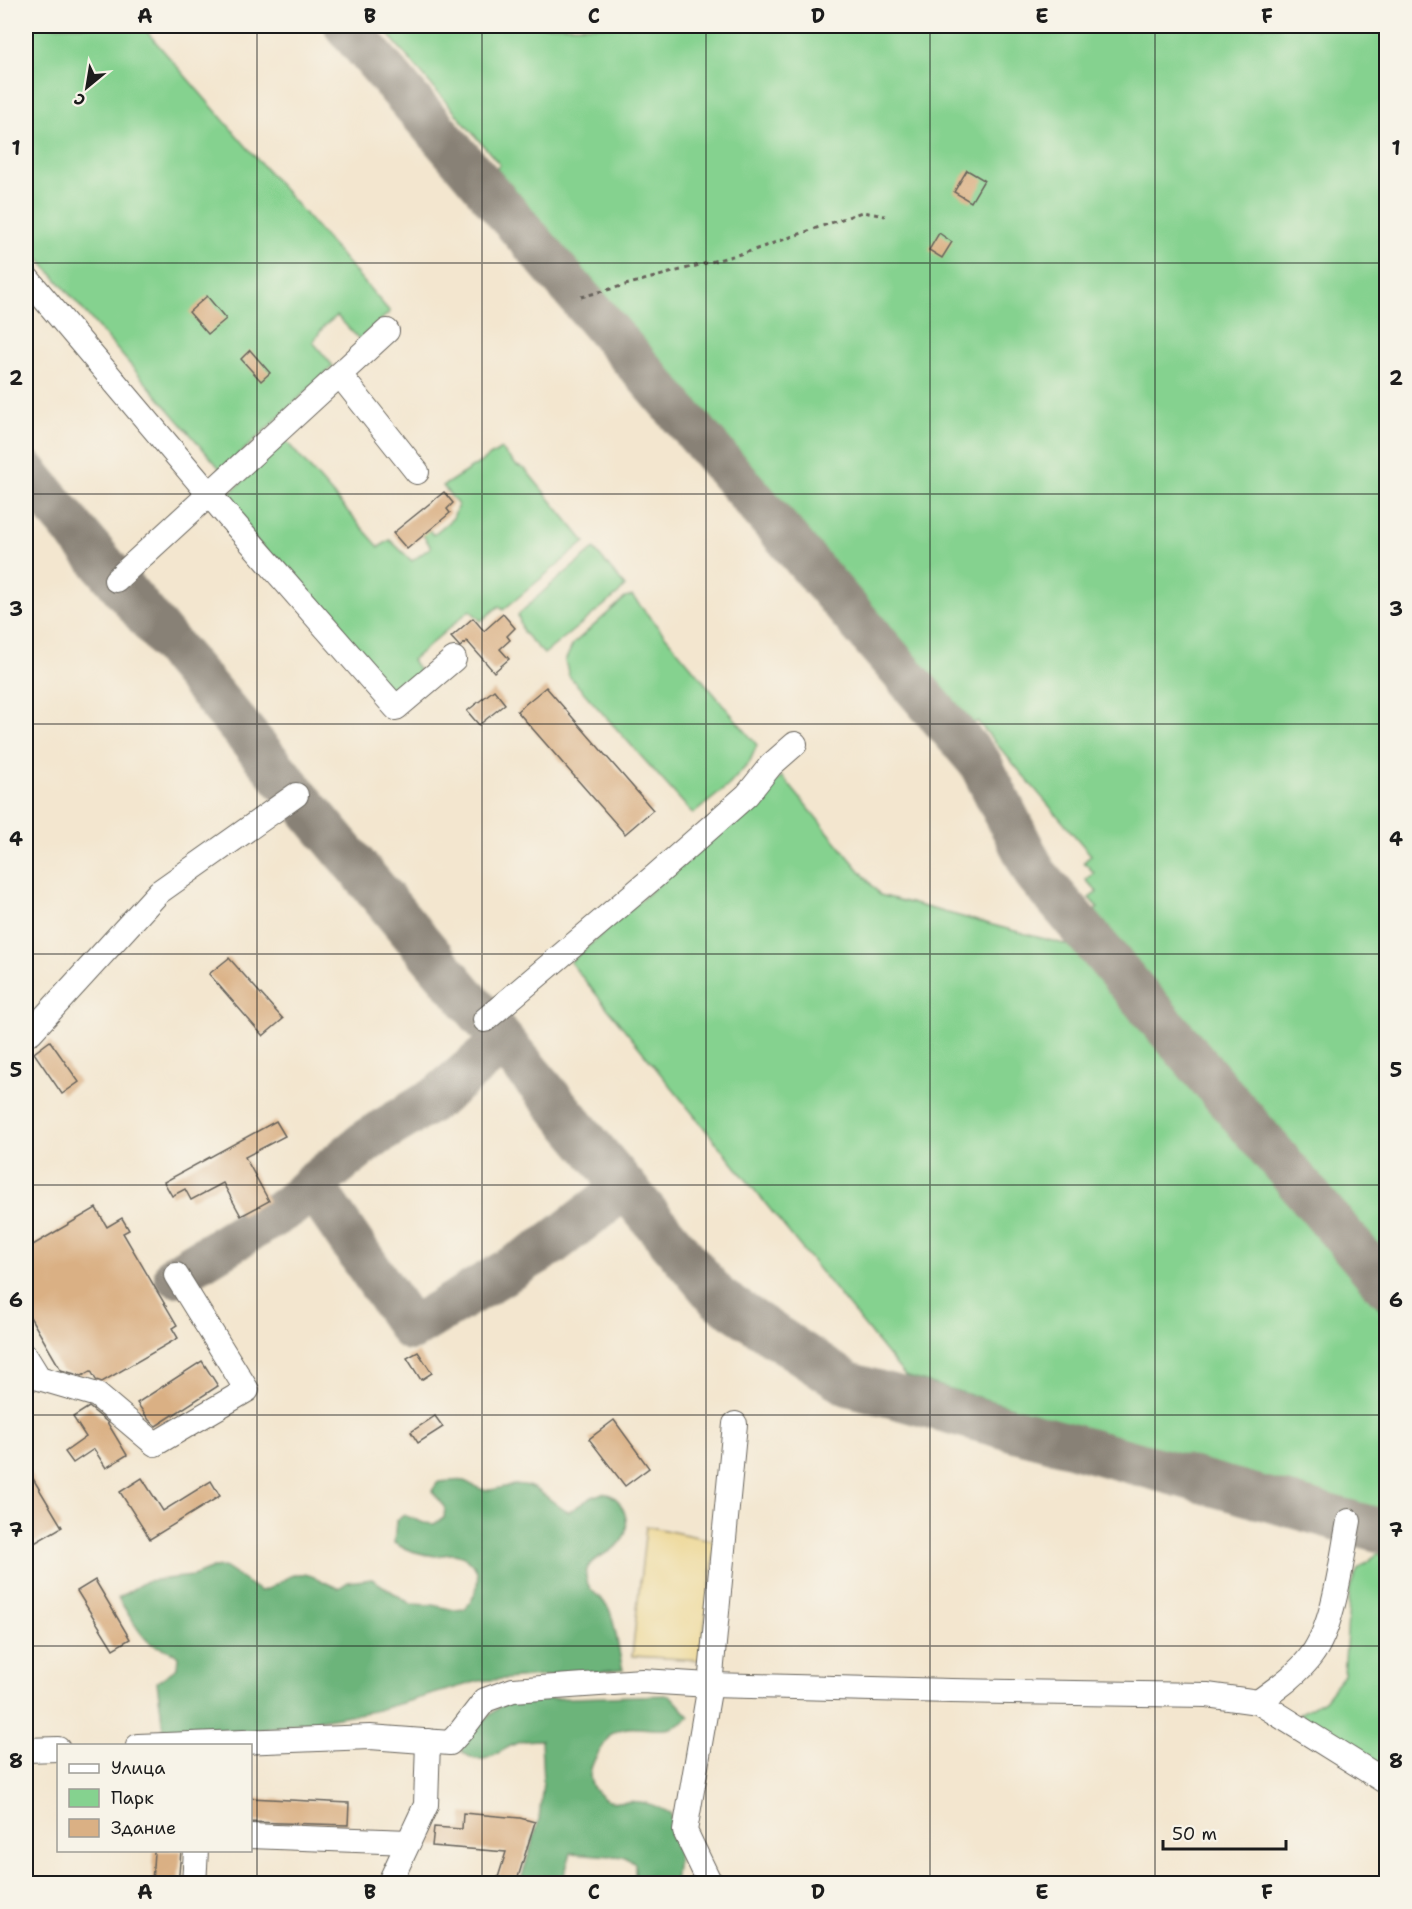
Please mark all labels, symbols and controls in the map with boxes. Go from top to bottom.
text: A [137,3,153,29]
text: B [364,3,376,29]
text: C [588,3,600,29]
text: D [811,3,825,29]
text: E [1035,3,1049,29]
text: F [1261,3,1273,29]
north arrow [57,57,117,117]
text: С [70,88,89,111]
text: 1 [11,135,21,161]
text: 1 [1391,135,1401,161]
text: 2 [9,365,23,391]
text: 2 [1389,365,1403,391]
text: 3 [9,596,23,622]
text: 3 [1389,596,1403,622]
text: 4 [9,826,23,852]
text: 4 [1389,826,1403,852]
text: 5 [10,1057,22,1083]
text: 5 [1390,1057,1402,1083]
text: 6 [9,1287,23,1313]
text: 6 [1389,1287,1403,1313]
text: 7 [9,1517,23,1543]
text: 7 [1389,1517,1403,1543]
legend [57,1744,252,1852]
text: 8 [9,1748,23,1774]
text: 8 [1389,1748,1403,1774]
text: Улица [111,1756,165,1780]
text: Парк [111,1786,154,1810]
scale bar [1163,1813,1286,1851]
text: Здание [111,1816,176,1840]
text: 50 m [1172,1822,1217,1846]
text: A [137,1879,153,1905]
text: B [364,1879,376,1905]
text: C [588,1879,600,1905]
text: D [811,1879,825,1905]
text: E [1035,1879,1049,1905]
text: F [1261,1879,1273,1905]

